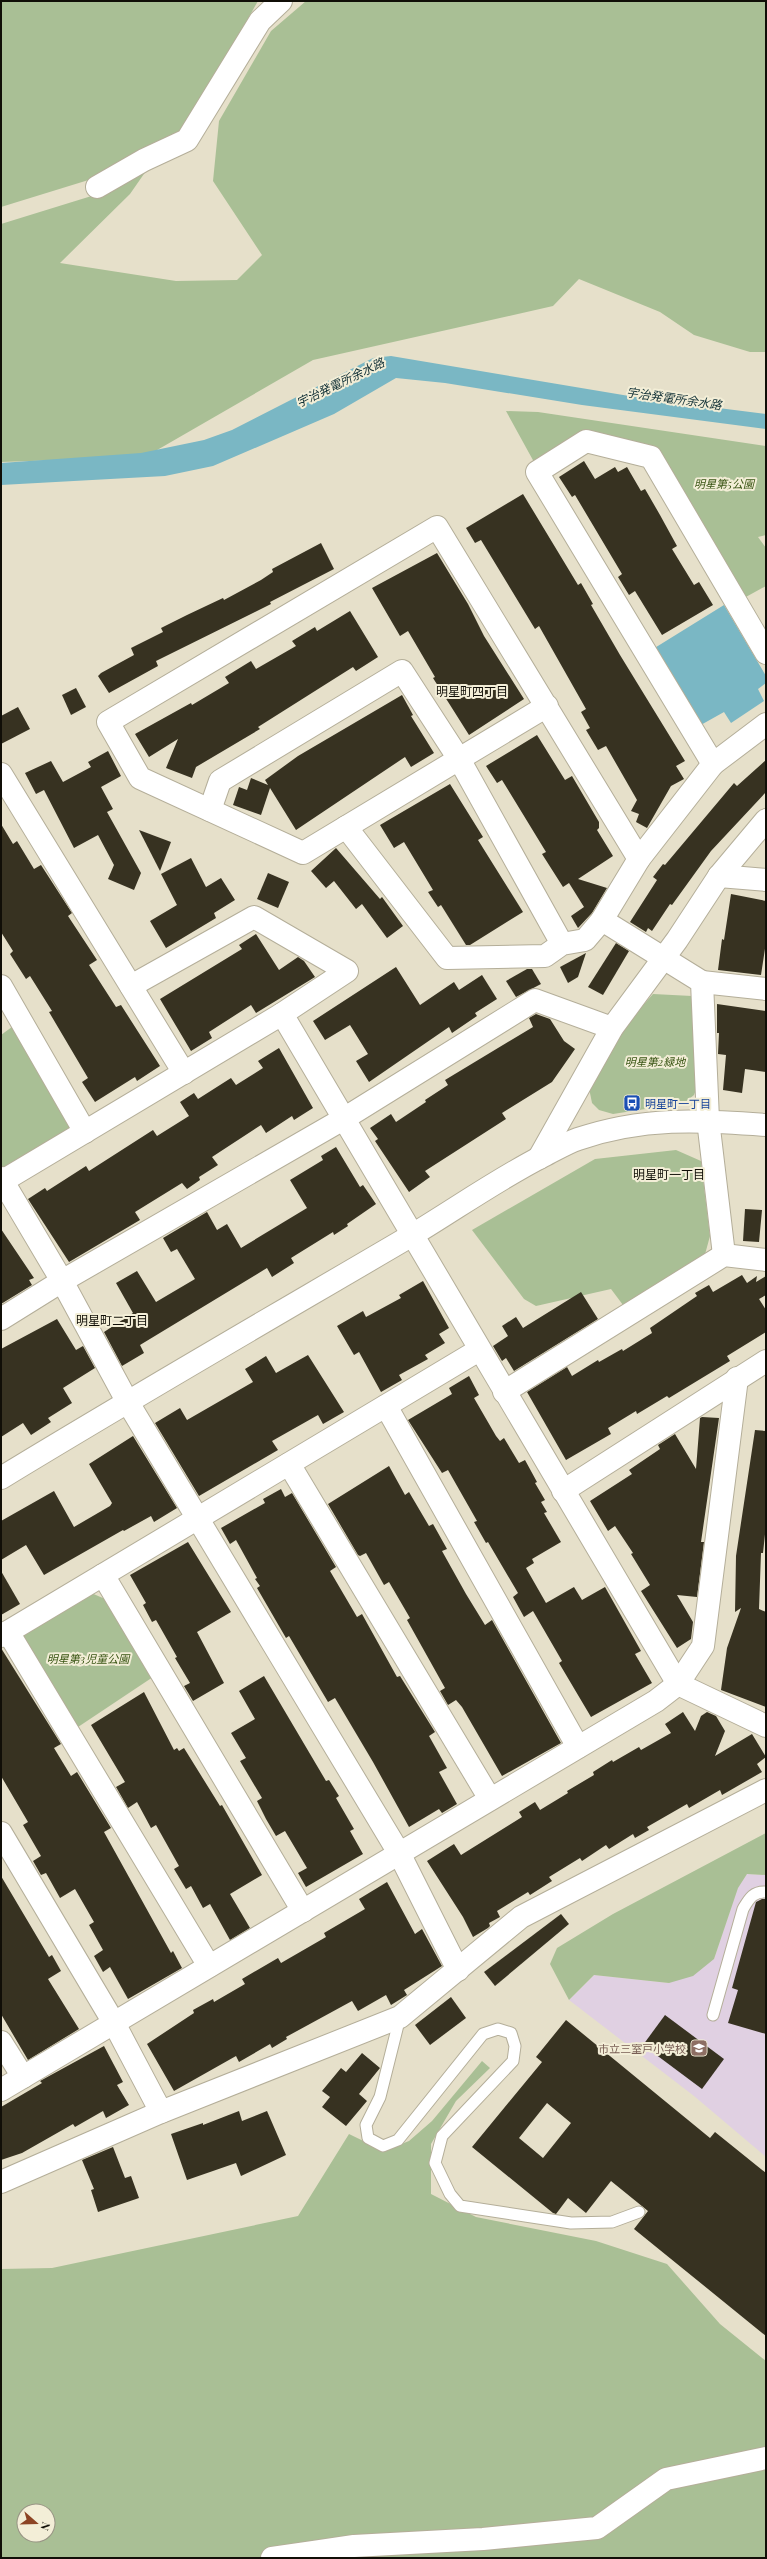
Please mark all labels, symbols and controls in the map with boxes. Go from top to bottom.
water label: 宇治発電所余水路 [293,353,388,410]
water label: 宇治発電所余水路 [625,383,724,413]
park label: 明星第5公園 [694,476,756,491]
district label: 明星町四丁目 [436,683,508,699]
park label: 明星第2緑地 [625,1054,686,1069]
bus stop icon: 明星町一丁目 [622,1093,642,1113]
place label: 明星町一丁目 [645,1096,711,1111]
district label: 明星町一丁目 [633,1166,705,1182]
district label: 明星町二丁目 [76,1312,148,1328]
park label: 明星第3児童公園 [47,1651,131,1666]
school or university icon: 市立三室戸小学校 [689,2038,709,2058]
place label: 市立三室戸小学校 [598,2041,686,2056]
north arrow [16,2503,56,2543]
text: N [37,2520,54,2533]

